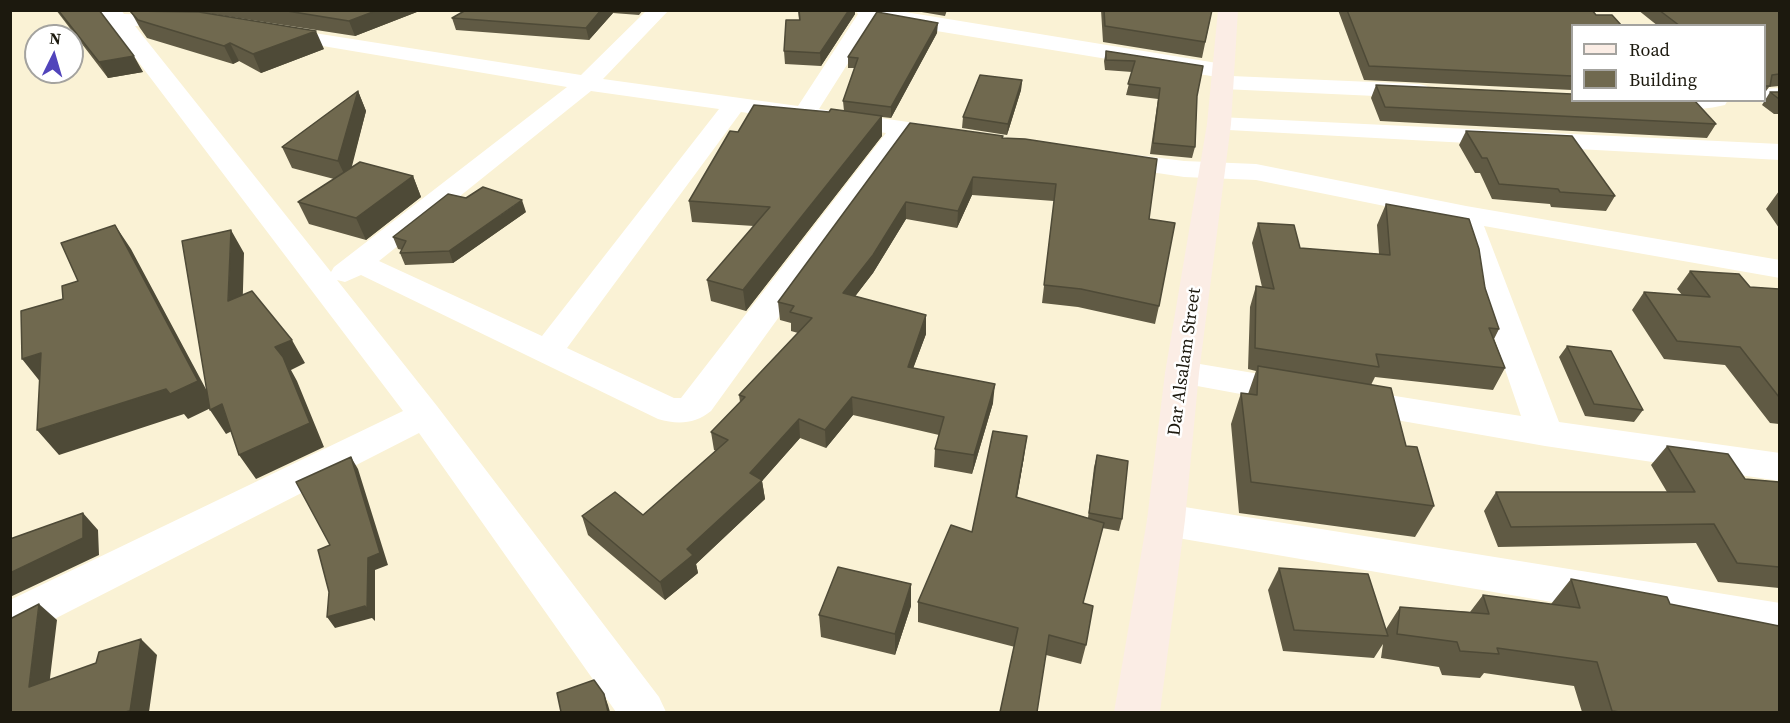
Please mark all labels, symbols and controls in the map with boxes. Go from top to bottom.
north arrow [24,24,84,84]
legend [1571,24,1766,102]
text: N [49,27,62,50]
text: Road [1629,37,1670,62]
text: Building [1629,67,1697,92]
street label: Dar Alsalam Street [1164,287,1206,437]

